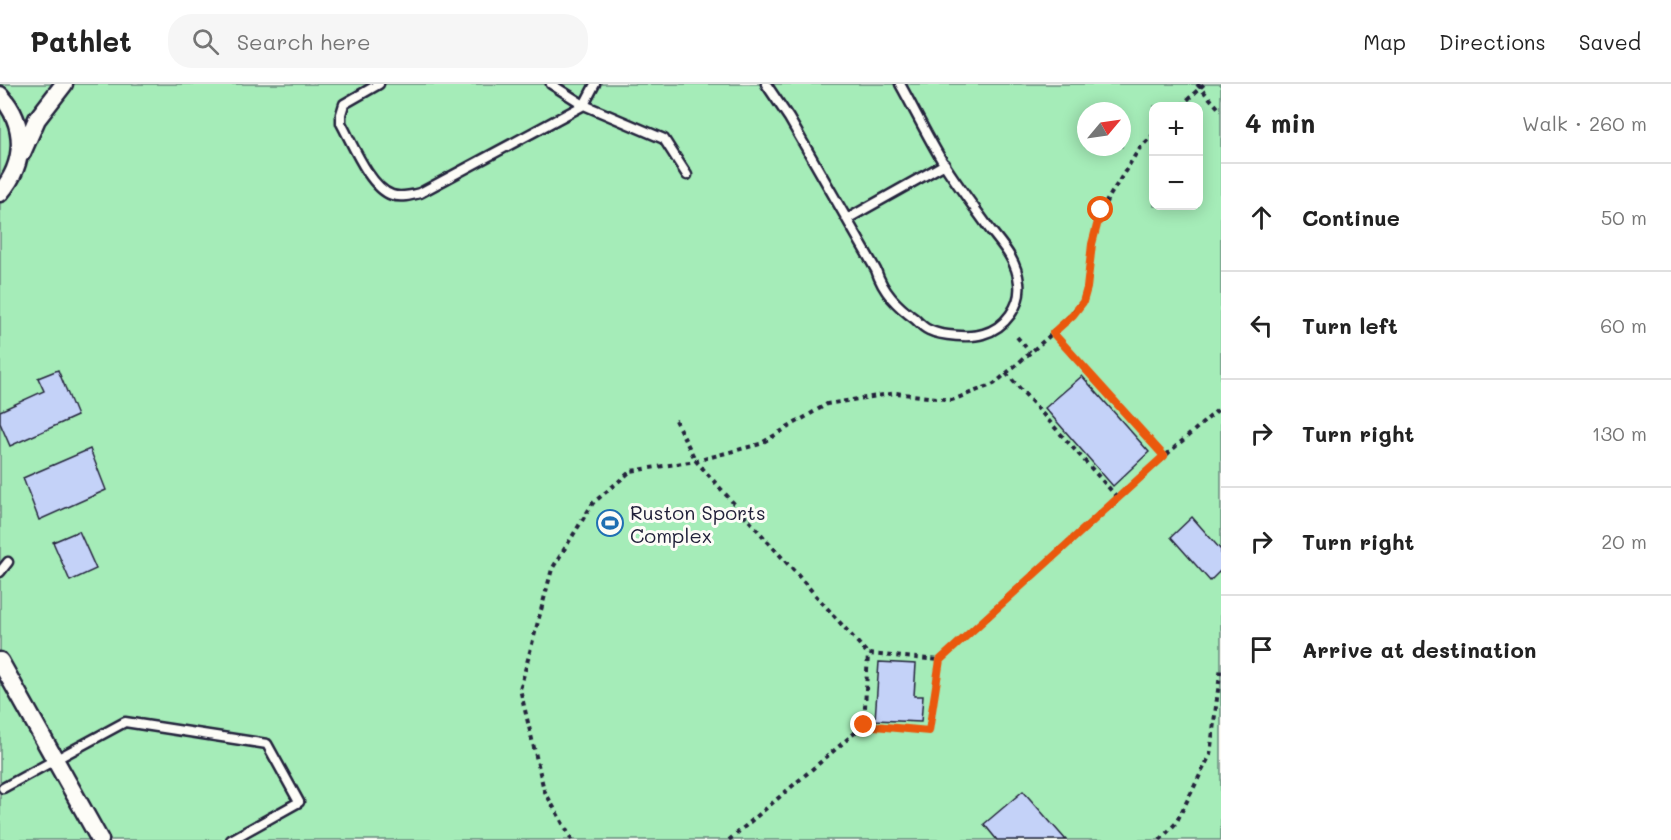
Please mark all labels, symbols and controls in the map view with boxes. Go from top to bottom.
search box [168,14,588,68]
text: Pathlet [30,23,132,59]
icon: search [189,25,222,58]
text: Search here [237,27,371,56]
text: Map [1363,28,1406,55]
text: Directions [1439,28,1546,55]
text: Saved [1579,28,1641,55]
north arrow [1077,102,1131,156]
map controls [1149,102,1203,210]
button: + [1149,102,1203,156]
text: 4 min [1245,106,1315,140]
text: Walk · 260 m [1522,110,1647,136]
button: − [1149,156,1203,210]
route start [1087,196,1113,222]
icon: ahead [1245,201,1278,234]
text: Continue [1302,203,1400,232]
text: 50 m [1601,204,1647,230]
icon: left [1245,309,1278,342]
text: Turn left [1302,311,1398,340]
text: 60 m [1600,312,1647,338]
icon: right [1245,417,1278,450]
text: Turn right [1302,419,1414,448]
text: 130 m [1592,420,1647,446]
place label: Ruston Sports Complex [630,499,766,548]
sports icon: Ruston Sports Complex [595,508,625,538]
icon: right [1245,525,1278,558]
text: Turn right [1302,527,1414,556]
text: 20 m [1601,528,1647,554]
icon: arrive [1245,633,1278,666]
text: Arrive at destination [1302,635,1537,664]
route end [850,711,876,737]

